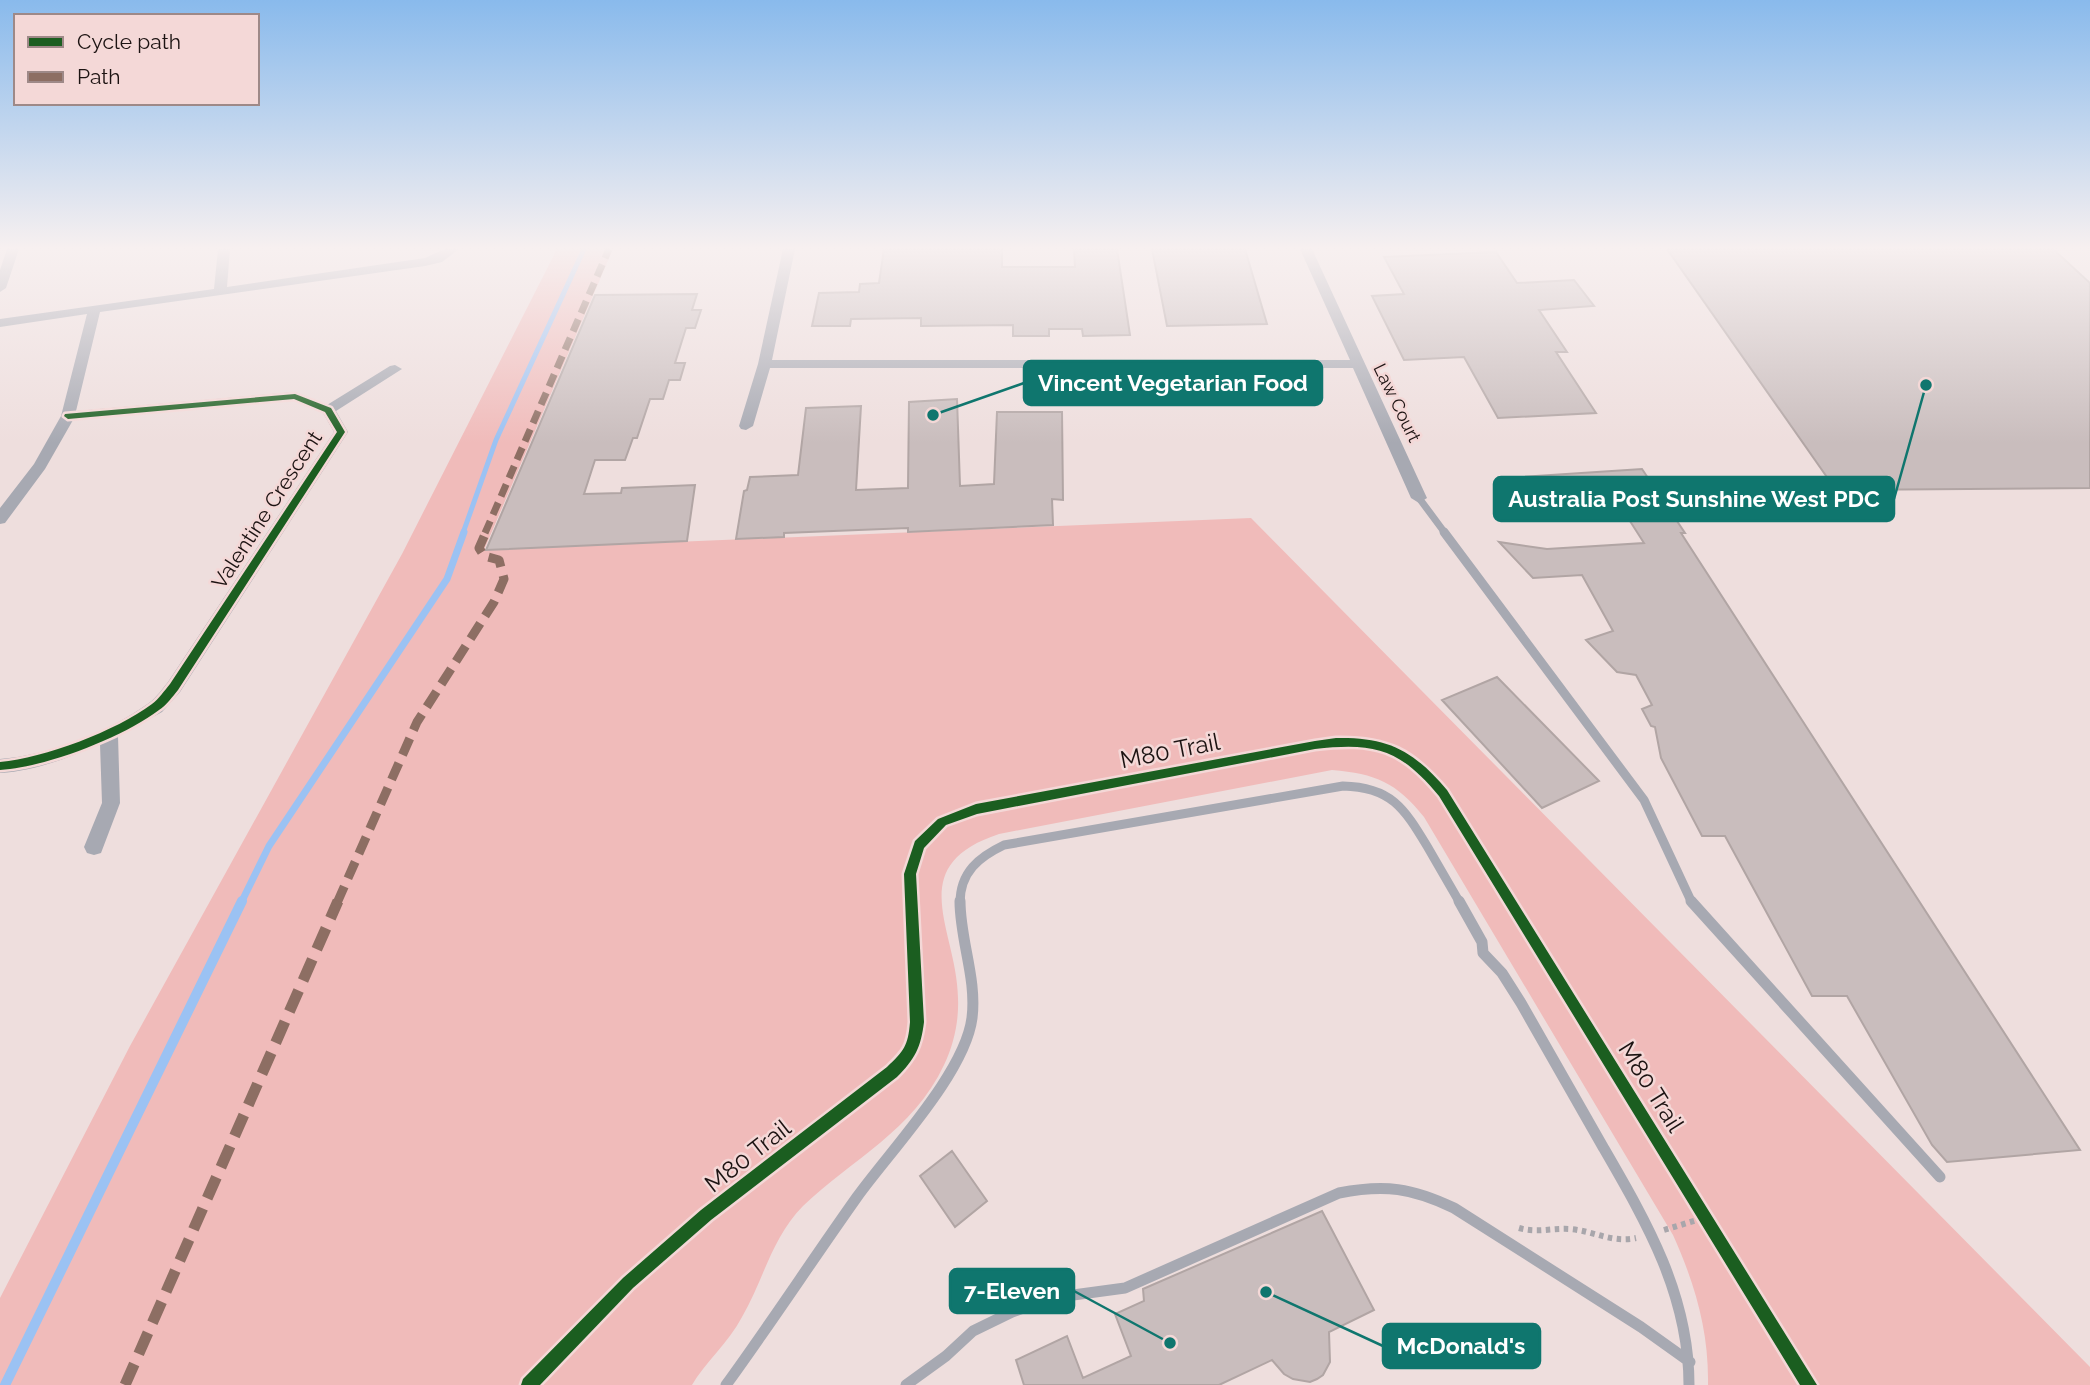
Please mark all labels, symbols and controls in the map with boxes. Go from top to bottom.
legend [14,14,259,105]
text: Cycle path [77,29,181,54]
text: Path [77,64,121,89]
street label: Law Court [1369,360,1425,446]
callout: Vincent Vegetarian Food [1024,361,1322,405]
text: Vincent Vegetarian Food [1038,369,1308,396]
street label: Valentine Crescent [206,426,327,593]
callout: Australia Post Sunshine West PDC [1494,477,1894,521]
text: Australia Post Sunshine West PDC [1508,485,1880,512]
street label: M80 Trail [1118,727,1223,774]
street label: M80 Trail [1612,1036,1691,1138]
street label: M80 Trail [699,1113,797,1198]
callout: 7-Eleven [950,1269,1074,1313]
text: 7-Eleven [964,1277,1060,1304]
callout: McDonald's [1383,1324,1540,1368]
text: McDonald's [1397,1332,1525,1359]

